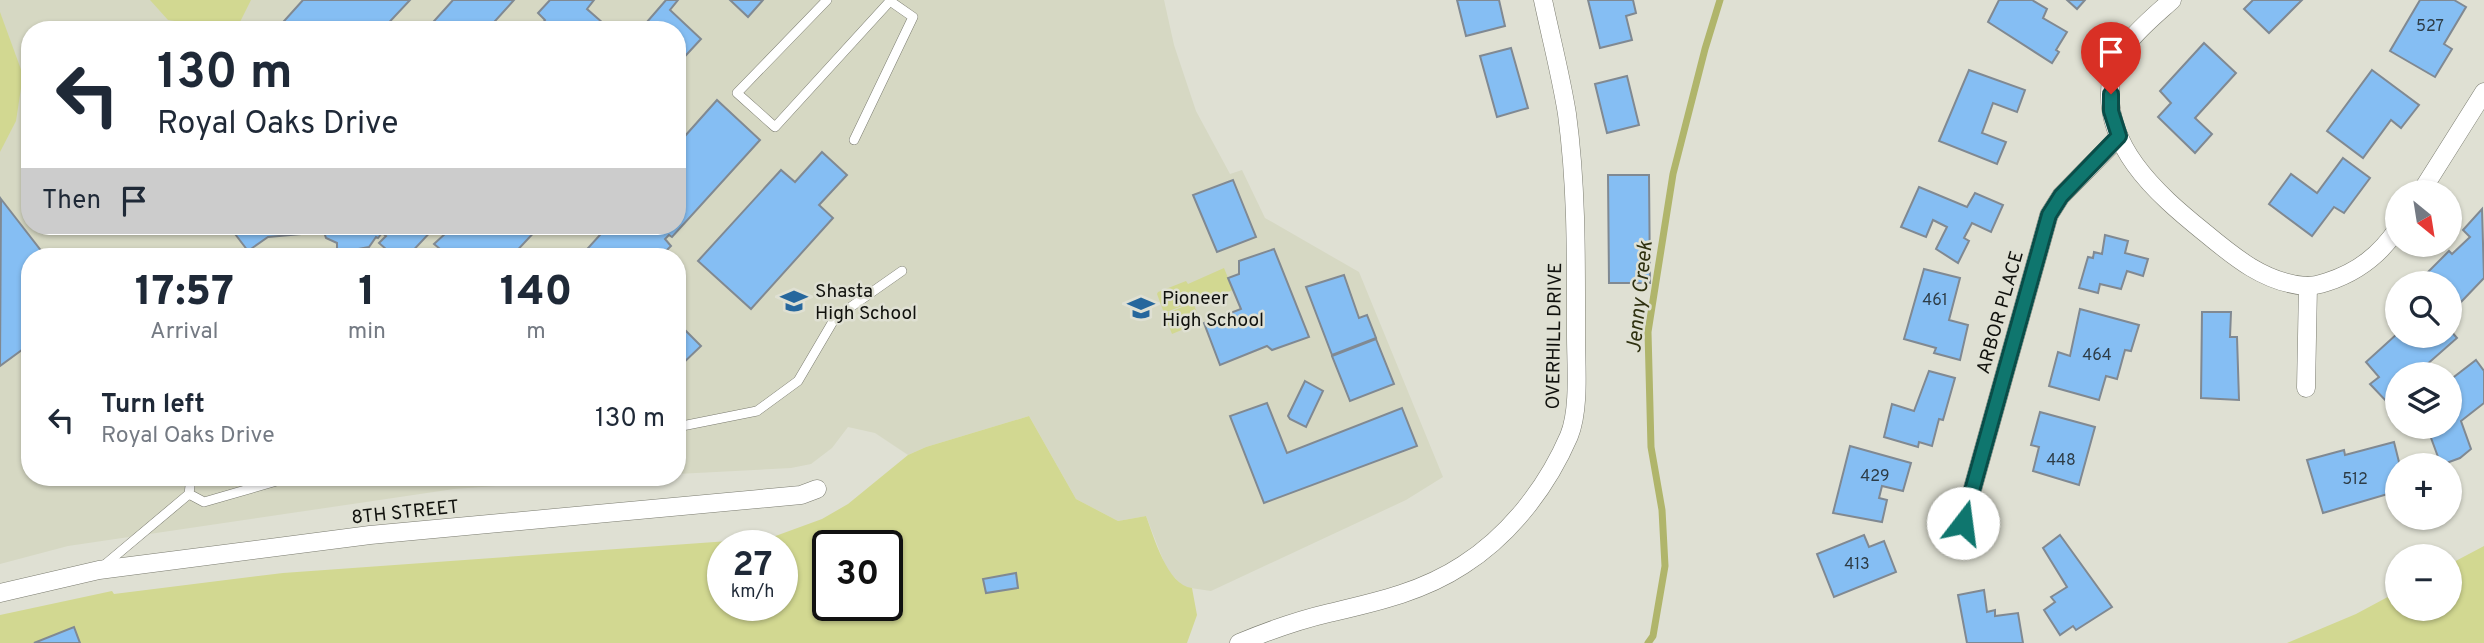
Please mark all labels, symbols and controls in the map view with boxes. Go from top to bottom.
house number: 527 [2416,17,2444,37]
pin [2081,22,2141,94]
icon: arrive [2092,33,2130,71]
text: 130 m [157,44,293,106]
icon: left [42,49,133,140]
text: Royal Oaks Drive [157,105,399,145]
north arrow [2385,180,2462,257]
map controls [2385,180,2462,621]
icon: arrive [115,182,153,220]
text: Then [42,185,101,218]
water label: Jenny Creek [1621,239,1660,355]
street label: ARBOR PLACE [1972,248,2030,377]
street label: OVERHILL DRIVE [1542,262,1568,410]
text: 17:57 [135,267,234,320]
text: 1 [358,267,375,320]
text: 140 [500,267,572,320]
button: search [2385,271,2462,348]
place label: Shasta High School [815,280,917,326]
school or university icon: Shasta High School [779,286,809,316]
place label: Pioneer High School [1162,287,1264,333]
house number: 461 [1922,291,1948,311]
school or university icon: Pioneer High School [1126,293,1156,323]
text: Arrival [150,318,219,347]
text: min [348,318,386,347]
text: m [526,318,546,347]
house number: 464 [2082,346,2112,366]
button: layers [2385,362,2462,439]
text: Turn left [101,389,205,422]
icon: left [42,401,80,439]
text: 130 m [595,403,665,436]
text: Royal Oaks Drive [101,422,275,451]
house number: 448 [2046,451,2076,471]
button: + [2385,453,2462,530]
house number: 429 [1860,467,1890,487]
house number: 512 [2342,470,2368,490]
position arrow [1926,486,2000,560]
street label: 8TH STREET [350,495,460,531]
speed limit sign: 30 [812,530,903,621]
text: 27 [733,544,772,588]
button: − [2385,544,2462,621]
house number: 413 [1844,555,1870,575]
text: km/h [731,581,774,604]

